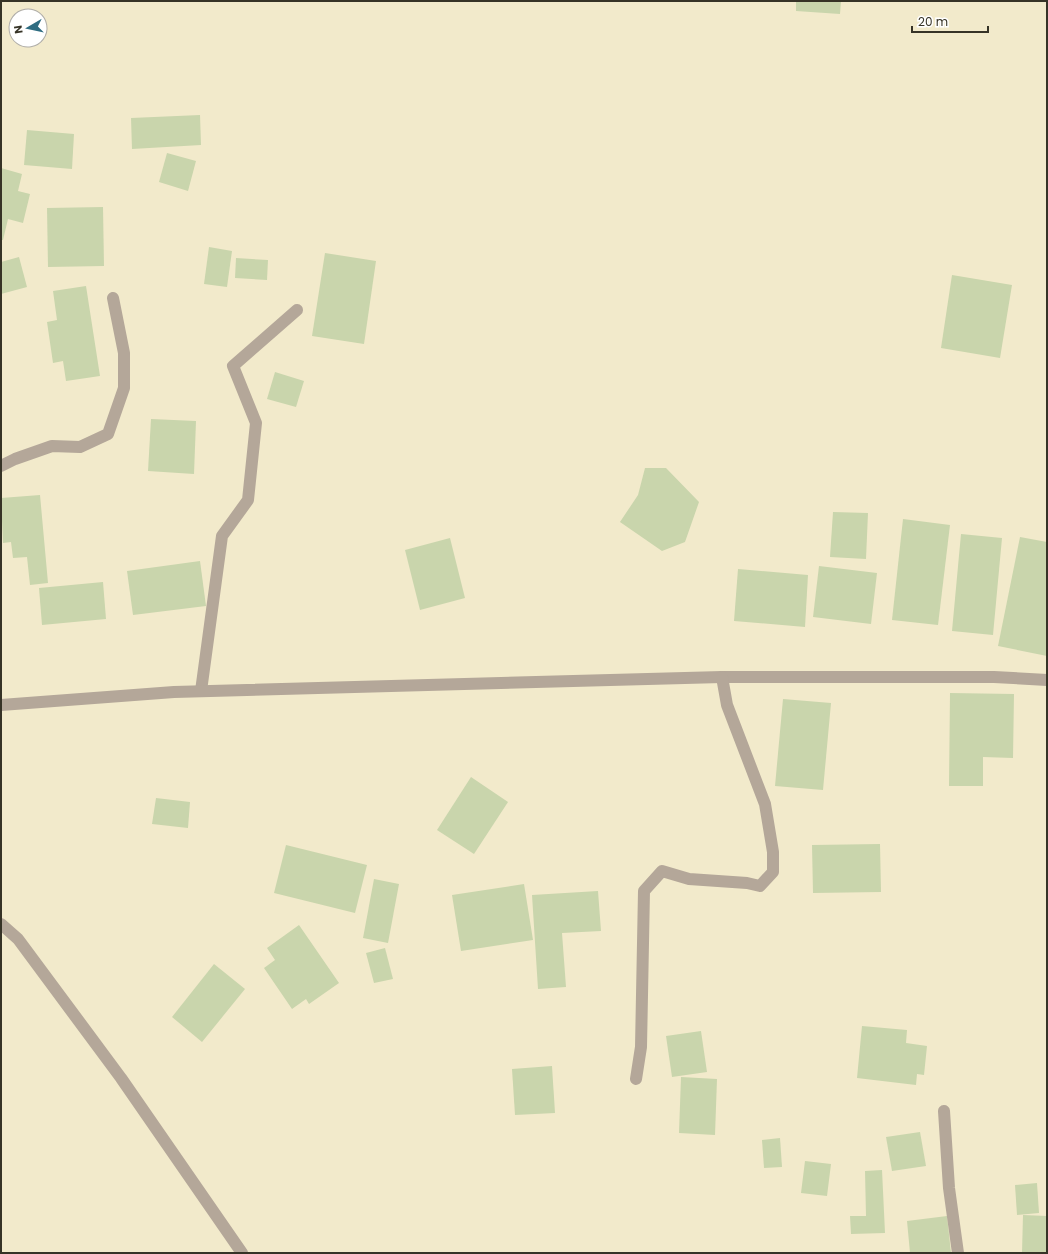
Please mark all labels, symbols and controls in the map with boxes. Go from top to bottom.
north arrow [8,8,48,48]
scale bar [912,8,988,34]
text: 20 m [918,13,948,30]
text: N [10,24,27,35]

